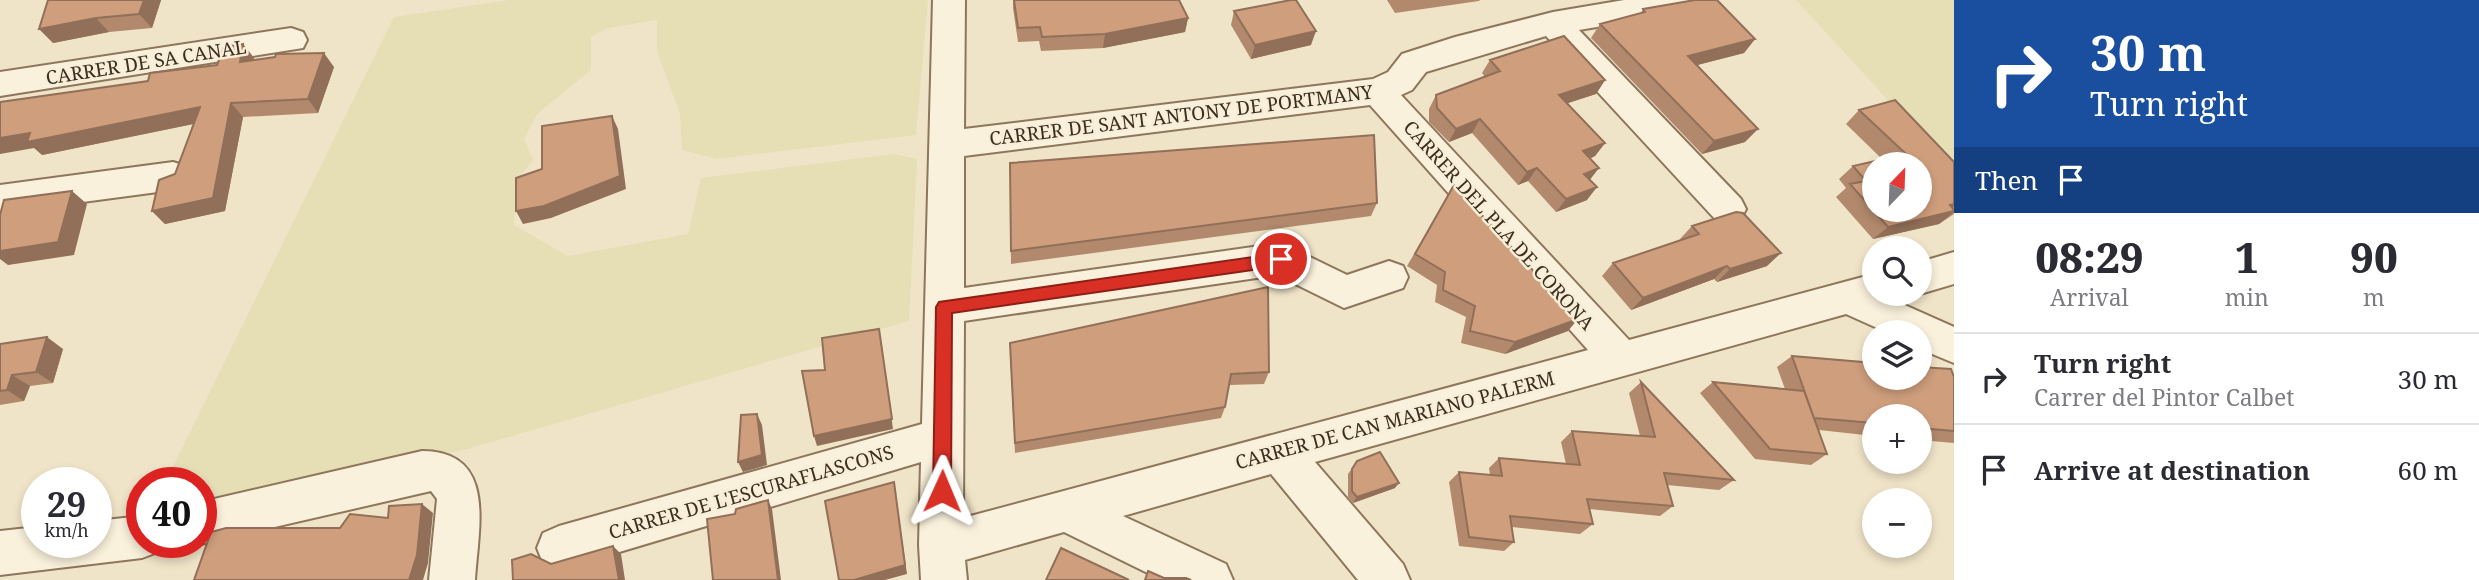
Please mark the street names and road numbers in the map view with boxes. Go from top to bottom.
street label: CARRER DE SA CANAL [44,33,248,91]
street label: CARRER DE SANT ANTONY DE PORTMANY [988,79,1374,151]
street label: CARRER DEL PLA DE CORONA [1398,115,1601,336]
street label: CARRER DE CAN MARIANO PALERM [1232,365,1558,475]
street label: CARRER DE L'ESCURAFLASCONS [605,439,897,545]

